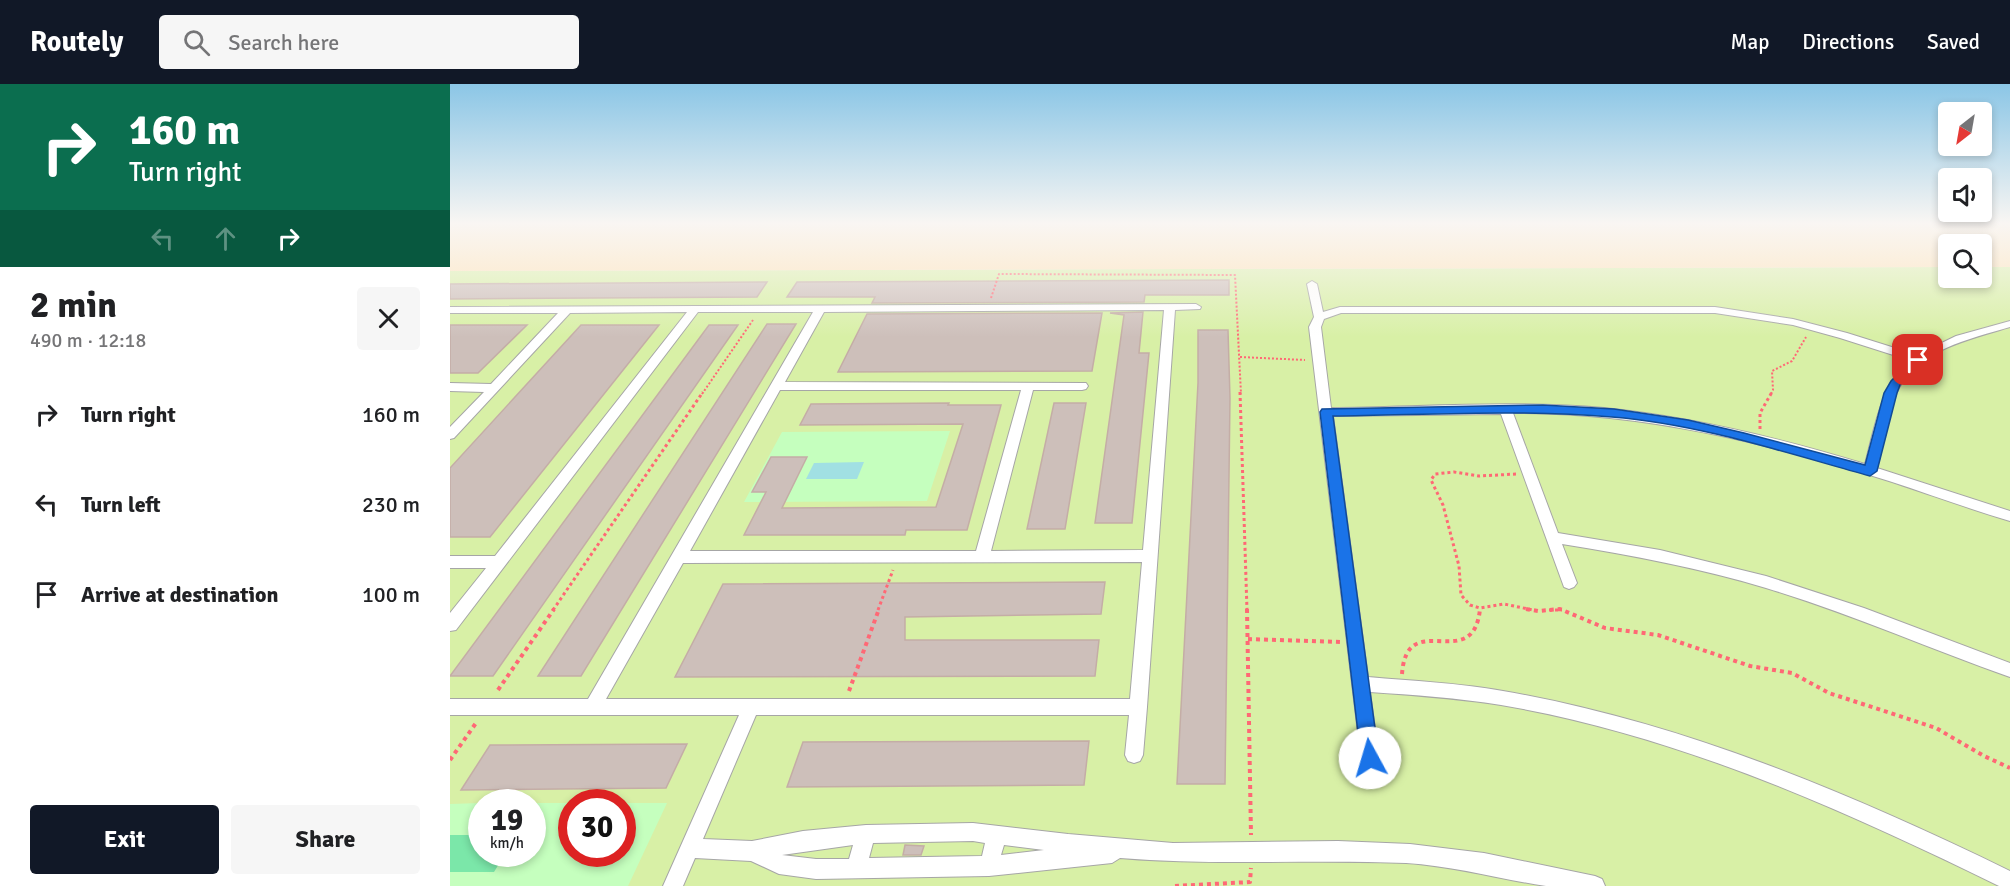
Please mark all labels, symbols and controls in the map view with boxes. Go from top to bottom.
search box [159,15,579,69]
text: Routely [30,25,123,59]
icon: search [180,26,213,59]
text: Search here [228,29,339,56]
text: Map [1731,29,1769,55]
text: Directions [1802,29,1894,55]
text: Saved [1927,29,1980,55]
north arrow [1938,102,1992,156]
map controls [1938,102,1992,288]
text: 160 m [129,105,240,156]
icon: right [30,108,108,186]
text: Turn right [129,156,242,189]
button: sound [1938,168,1992,222]
icon: left [146,222,179,255]
icon: ahead [209,222,242,255]
icon: right [272,222,305,255]
button: search [1938,234,1992,288]
text: 2 min [30,283,117,328]
button: close [357,287,420,350]
text: 490 m · 12:18 [30,328,146,353]
pin [1892,334,1943,385]
icon: arrive [1901,343,1934,376]
icon: right [30,398,63,431]
text: Turn right [81,401,176,428]
text: 160 m [362,401,420,428]
icon: left [30,488,63,521]
text: Turn left [81,491,161,518]
text: 230 m [362,491,420,518]
icon: arrive [30,578,63,611]
text: Arrive at destination [81,581,278,608]
text: 100 m [362,581,420,608]
position arrow [1338,726,1402,790]
speed limit sign: 30 [558,789,636,867]
text: 19 [491,802,523,839]
button: Exit [30,805,219,874]
button: Share [231,805,420,874]
text: km/h [490,834,524,852]

